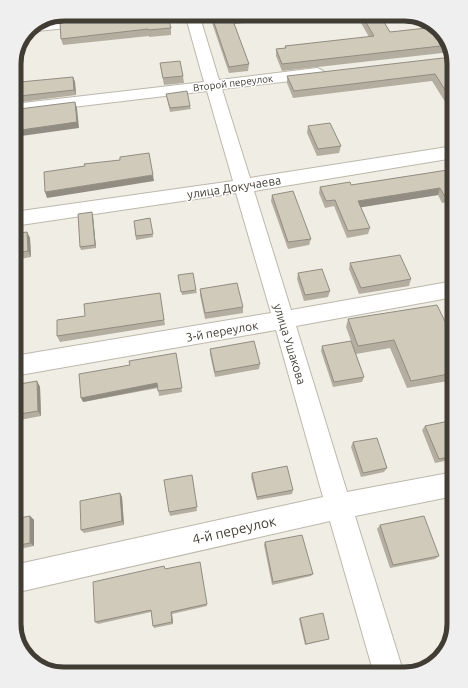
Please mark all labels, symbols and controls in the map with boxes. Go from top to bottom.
street label: Второй переулок [192,73,274,93]
street label: улица Докучаева [186,173,282,201]
street label: улица Ушакова [272,302,308,386]
street label: 3-й переулок [185,318,259,344]
street label: 4-й переулок [191,513,277,547]

